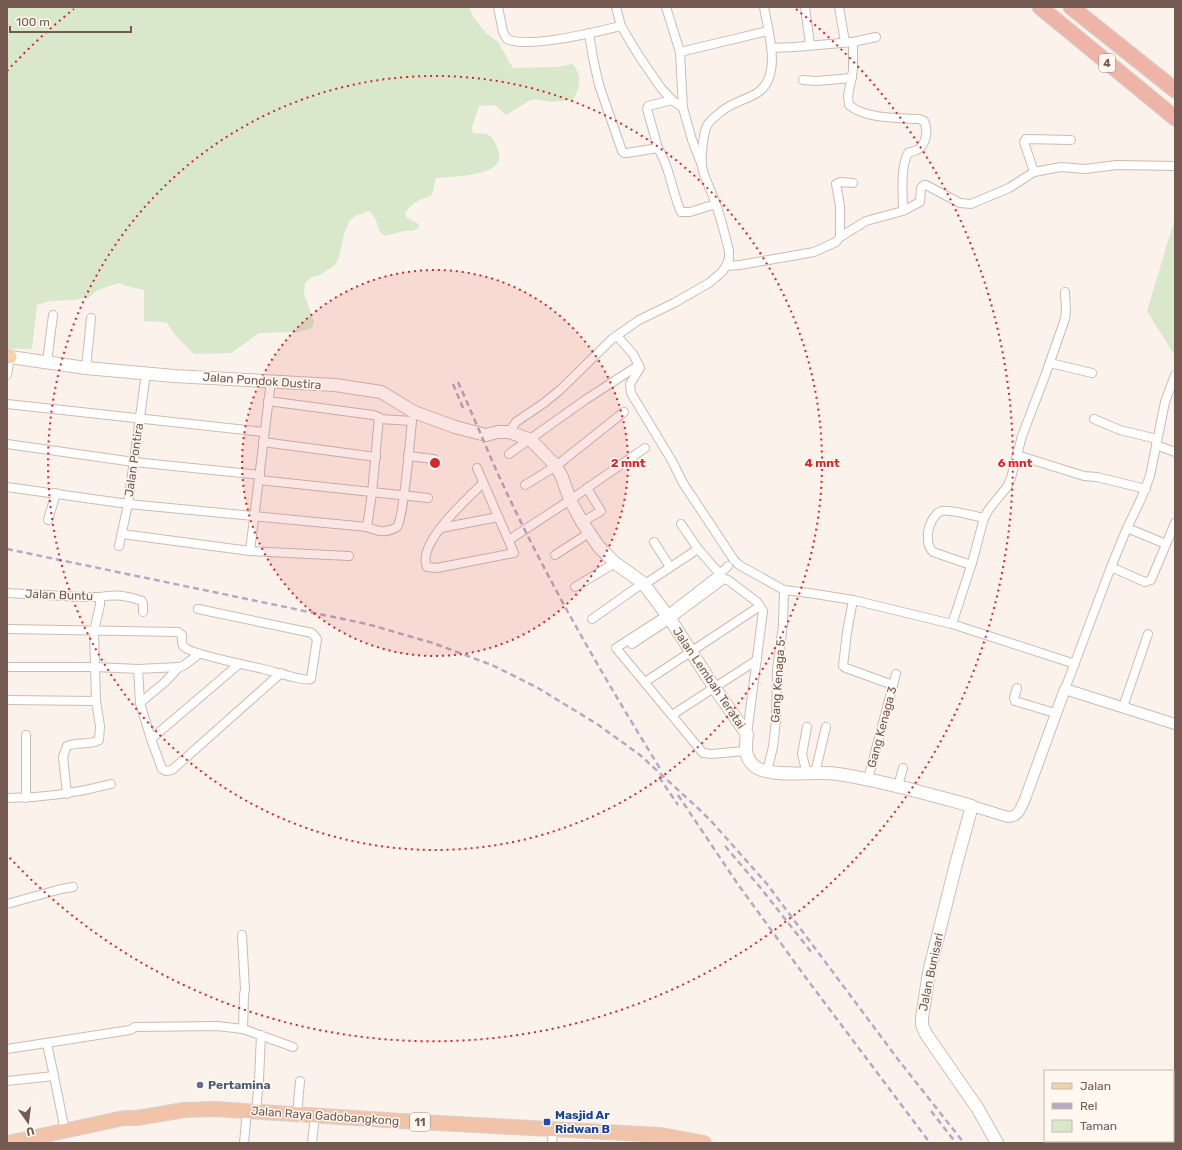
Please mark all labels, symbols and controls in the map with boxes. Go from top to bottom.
scale bar [10,8,131,34]
text: 100 m [16,15,50,29]
road number: 4 [1099,54,1115,72]
street label: Jalan Pondok Dustira [202,370,322,392]
street label: Jalan Pontira [122,422,146,498]
centre of rings [428,456,442,470]
text: 2 mnt [611,456,646,470]
text: 4 mnt [805,456,840,470]
text: 6 mnt [998,456,1033,470]
street label: Jalan Buntu [25,587,93,603]
street label: Jalan Lembah Teratai [670,625,748,731]
street label: Gang Kenaga 5 [768,639,788,723]
street label: Gang Kenaga 3 [864,685,900,769]
street label: Jalan Bunisari [916,932,946,1012]
legend [1044,1070,1174,1142]
place label: Pertamina [208,1078,271,1092]
text: Jalan [1080,1079,1111,1093]
marker: Pertamina [195,1080,205,1090]
text: Rel [1080,1099,1098,1113]
north arrow [8,1102,48,1142]
street label: Jalan Raya Gadobangkong [250,1104,400,1128]
place label: Masjid Ar Ridwan B [555,1108,610,1136]
road number: 11 [410,1113,430,1131]
marker: Masjid Ar Ridwan B [542,1117,552,1127]
text: Taman [1080,1119,1117,1133]
text: U [25,1124,36,1138]

